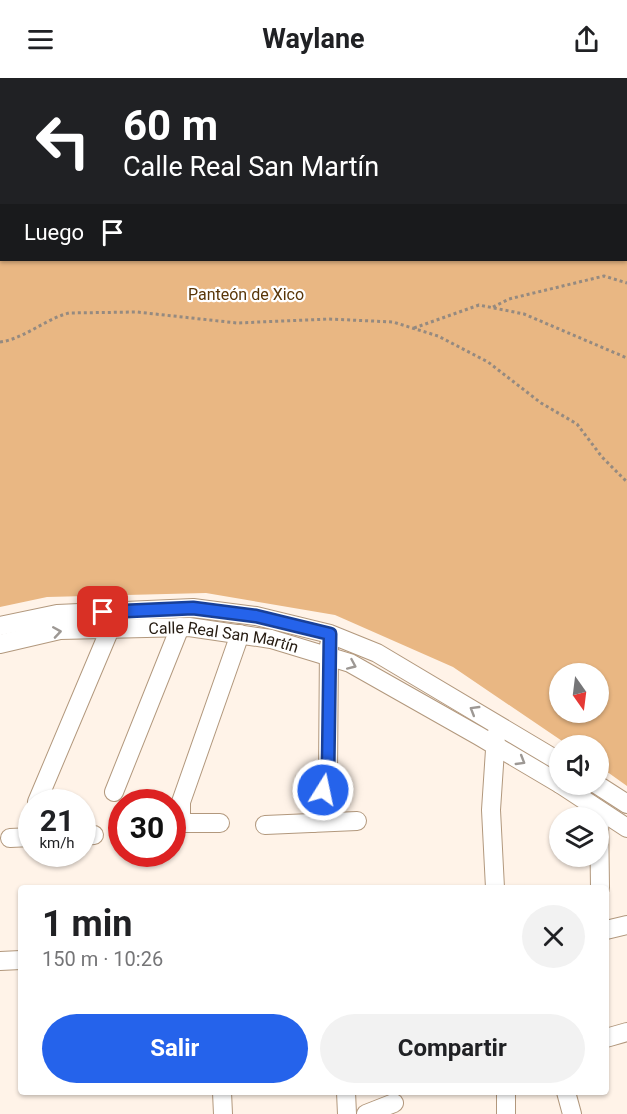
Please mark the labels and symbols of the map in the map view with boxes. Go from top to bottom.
park label: Panteón de Xico [188,285,304,304]
pin [77,586,128,637]
street label: Calle Real San Martín [148,618,301,657]
one-way arrow [52,626,62,638]
one-way arrow [345,658,356,670]
north arrow [549,663,609,723]
one-way arrow [470,706,480,718]
one-way arrow [515,754,525,766]
position arrow [291,758,355,822]
speed limit sign: 30 [108,789,186,867]

